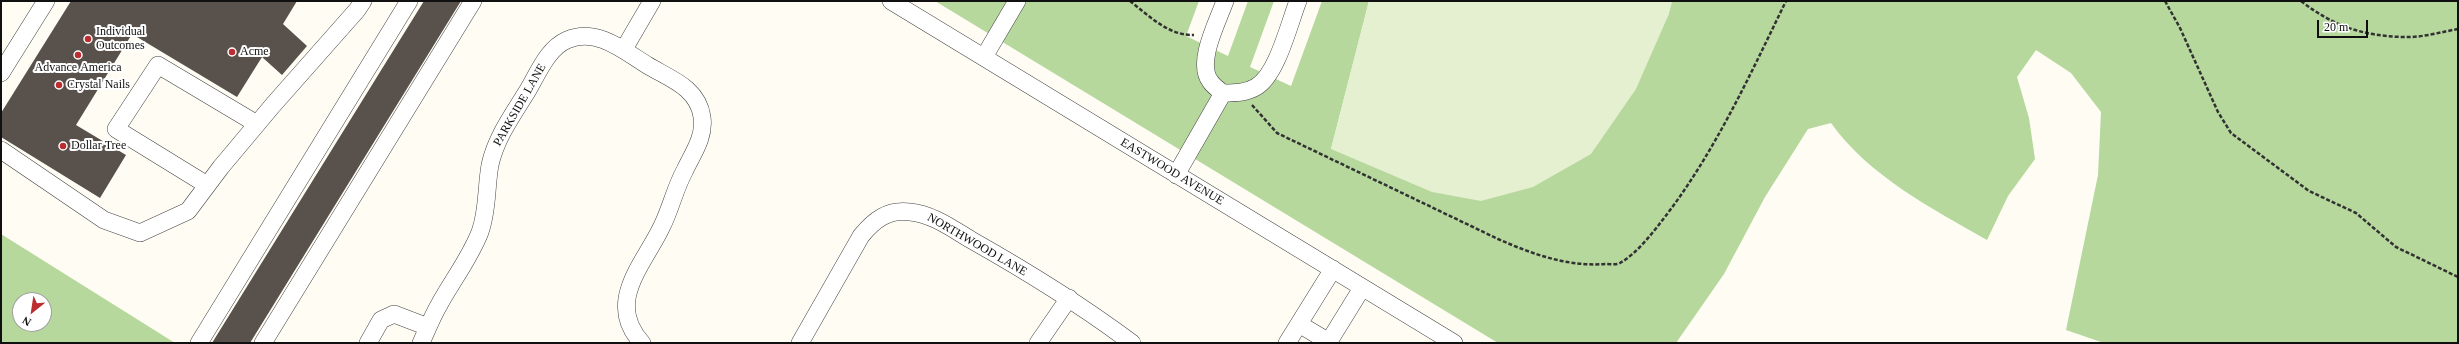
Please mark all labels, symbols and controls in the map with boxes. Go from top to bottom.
scale bar [2319,12,2370,38]
text: 20 m [2324,20,2348,34]
place label: Individual Outcomes [96,25,145,53]
marker: Individual Outcomes [83,34,93,44]
place label: Acme [240,45,269,59]
marker: Acme [227,47,237,57]
marker: Advance America [73,50,83,60]
place label: Advance America [35,61,121,75]
street label: PARKSIDE LANE [491,61,549,149]
place label: Crystal Nails [67,78,130,92]
marker: Crystal Nails [54,80,64,90]
street label: EASTWOOD AVENUE [1118,135,1226,209]
place label: Dollar Tree [71,139,126,153]
marker: Dollar Tree [58,141,68,151]
street label: NORTHWOOD LANE [925,211,1029,279]
north arrow [12,292,52,332]
text: N [20,314,33,329]

